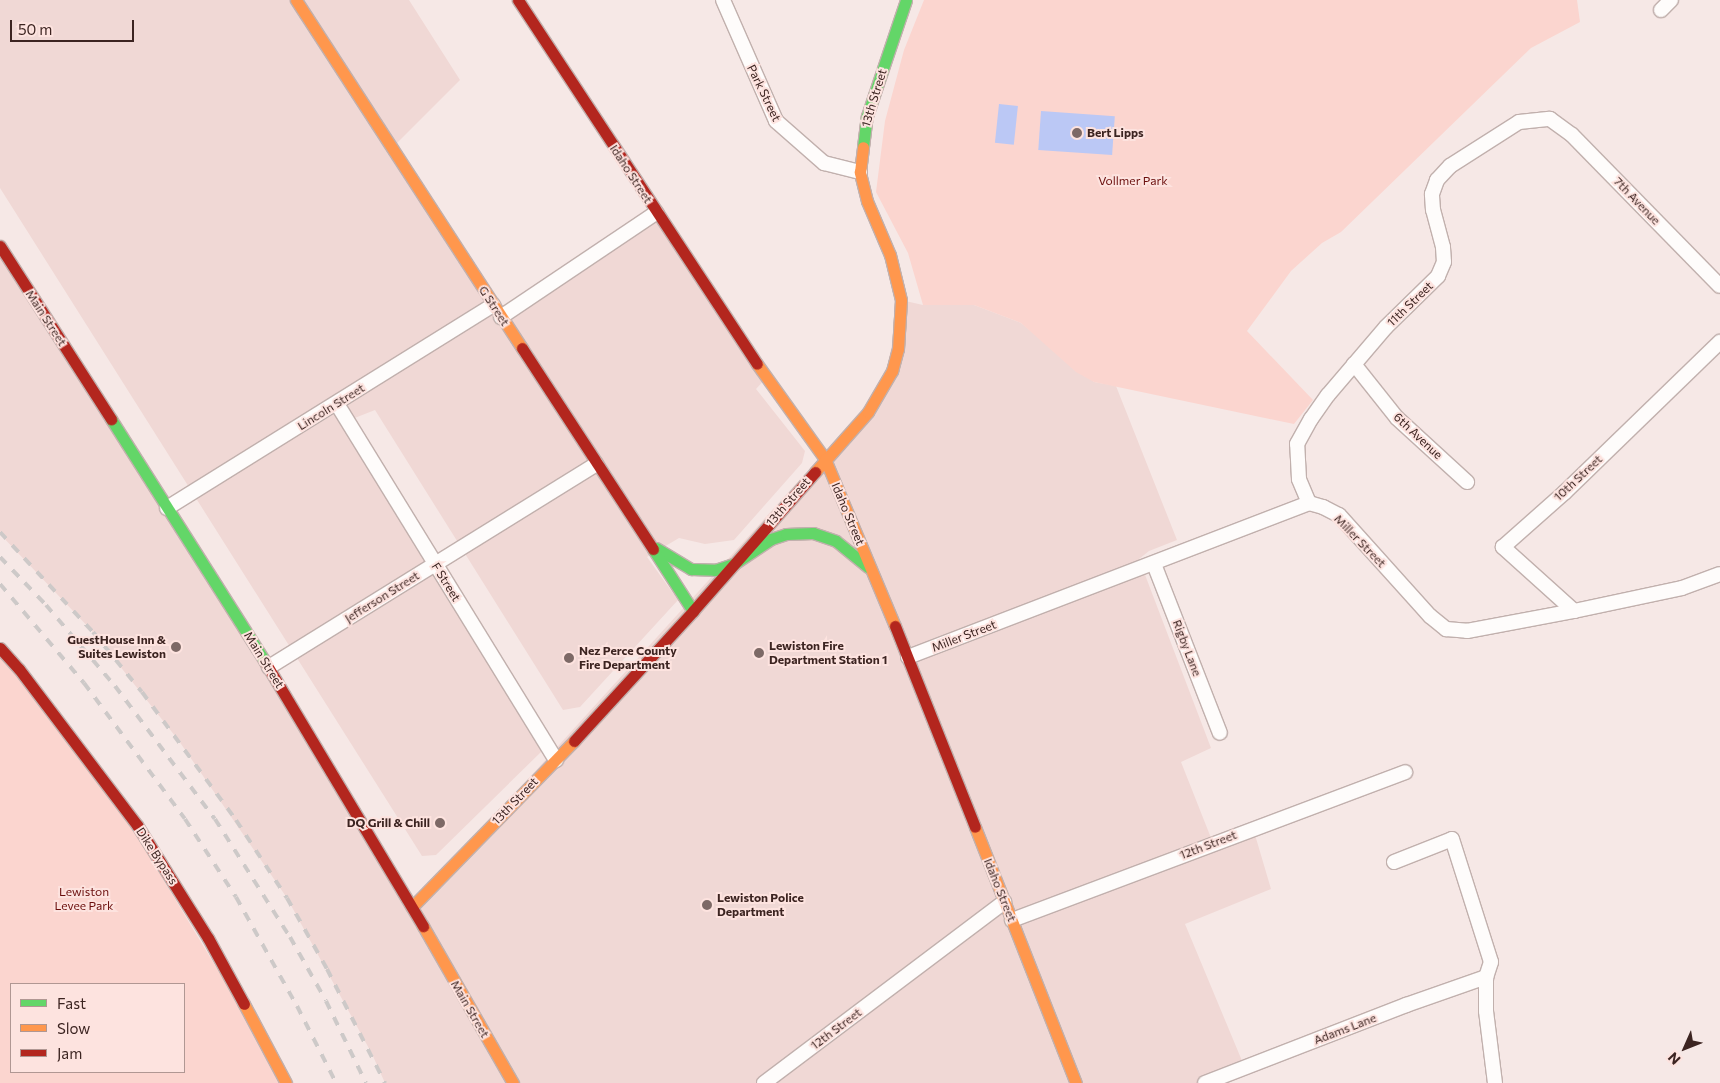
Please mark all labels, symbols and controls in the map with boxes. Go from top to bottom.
scale bar [12,10,136,42]
text: 50 m [18,20,52,38]
street label: Park Street [744,62,784,124]
street label: 13th Street [858,67,890,129]
place label: Bert Lipps [1087,126,1144,140]
marker: Bert Lipps [1071,127,1083,139]
street label: Idaho Street [607,142,655,206]
park label: Vollmer Park [1098,174,1168,188]
street label: 7th Avenue [1611,174,1663,228]
street label: 11th Street [1384,279,1436,329]
street label: G Street [476,283,512,329]
street label: Main Street [23,287,69,349]
street label: Lincoln Street [295,381,367,433]
street label: 6th Avenue [1391,410,1445,462]
street label: 10th Street [1551,452,1605,504]
street label: 13th Street [763,475,813,529]
street label: Idaho Street [828,480,868,548]
street label: Miller Street [1331,512,1389,570]
street label: F Street [428,560,464,604]
street label: Jefferson Street [342,568,422,626]
street label: Miller Street [930,617,998,655]
street label: Rigby Lane [1170,618,1204,678]
street label: Main Street [241,629,287,691]
place label: GuestHouse Inn & Suites Lewiston [67,633,166,661]
place label: Lewiston Fire Department Station 1 [769,639,887,667]
marker: GuestHouse Inn & Suites Lewiston [170,641,182,653]
place label: Nez Perce County Fire Department [579,644,677,672]
marker: Lewiston Fire Department Station 1 [753,647,765,659]
marker: Nez Perce County Fire Department [563,652,575,664]
street label: 13th Street [489,774,541,828]
place label: DQ Grill & Chill [347,816,430,830]
marker: DQ Grill & Chill [434,817,446,829]
street label: Dike Bypass [133,825,181,887]
street label: 12th Street [1178,828,1238,862]
street label: Idaho Street [981,856,1019,924]
park label: Lewiston Levee Park [54,885,114,913]
place label: Lewiston Police Department [717,891,804,919]
marker: Lewiston Police Department [701,899,713,911]
street label: Main Street [448,978,492,1040]
legend [10,983,185,1073]
text: Fast [57,994,86,1012]
street label: 12th Street [808,1005,864,1053]
street label: Adams Lane [1312,1010,1378,1048]
text: Slow [57,1019,90,1037]
north arrow [1660,1023,1710,1073]
text: Jam [57,1044,82,1062]
text: N [1664,1049,1684,1068]

